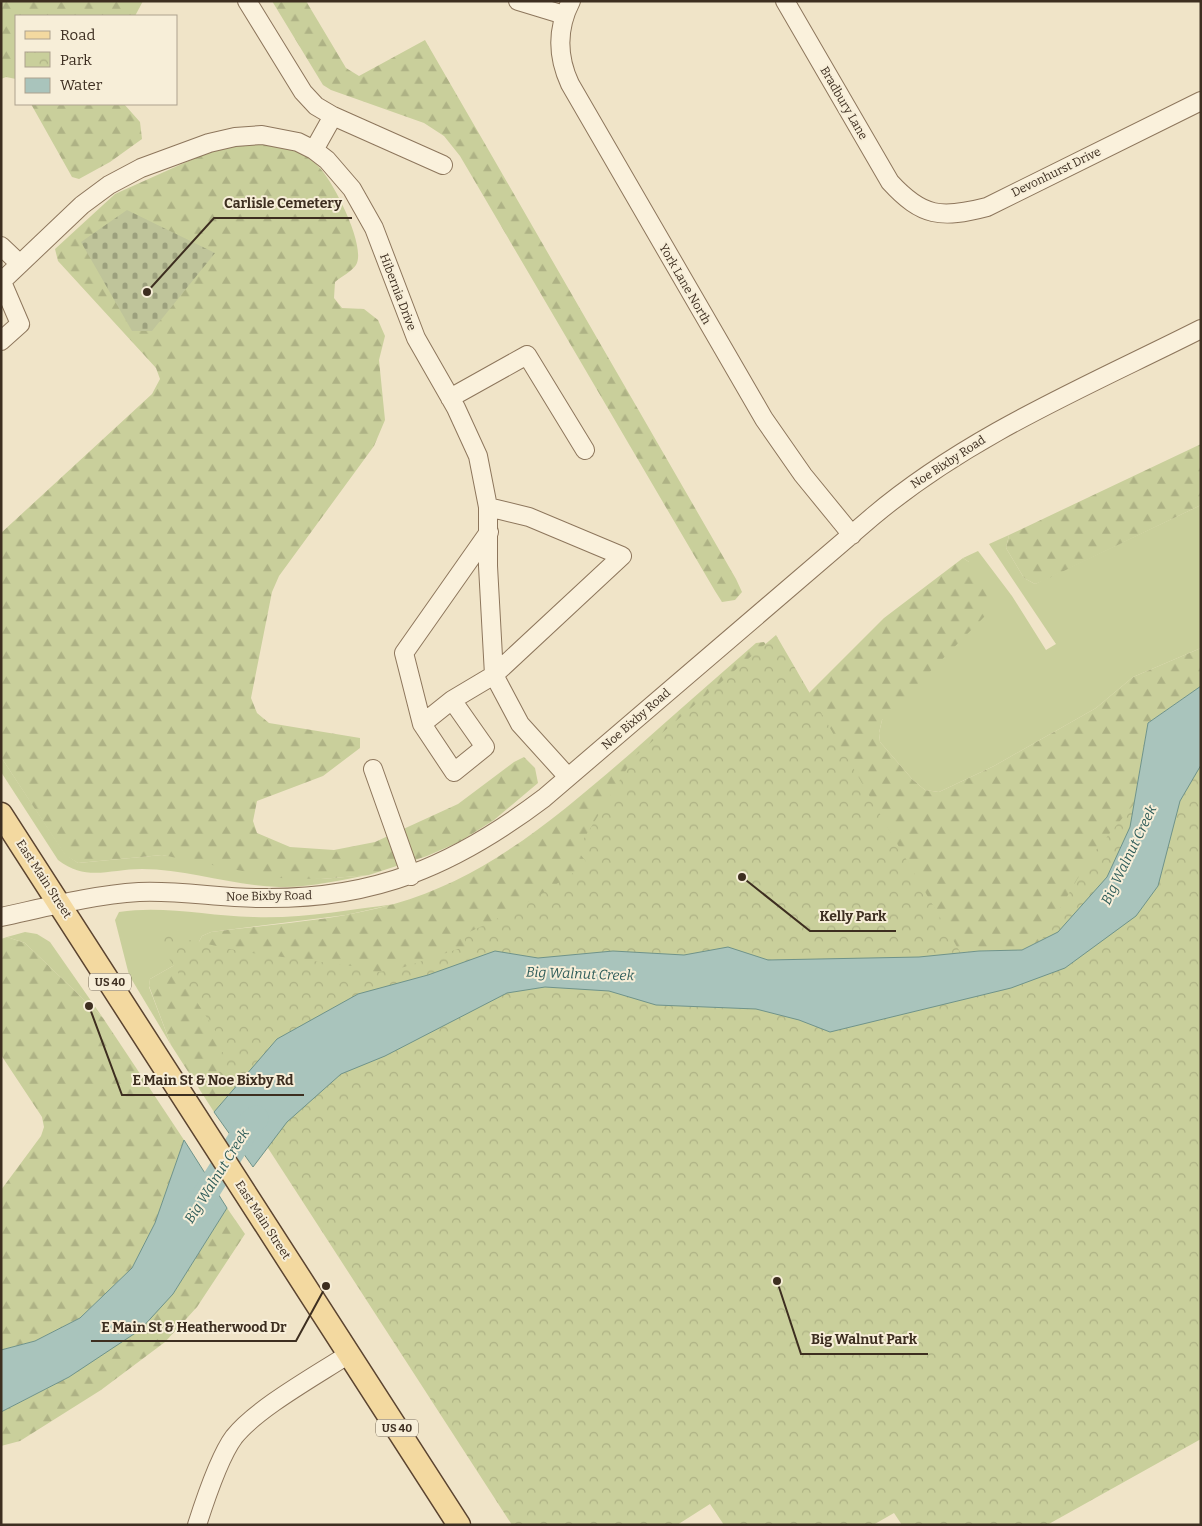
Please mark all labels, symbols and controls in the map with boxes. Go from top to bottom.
legend [15,15,178,105]
text: Road [60,26,95,44]
text: Park [60,51,92,69]
street label: Bradbury Lane [817,64,871,142]
text: Water [60,76,103,94]
street label: Devonhurst Drive [1009,144,1103,200]
callout: Carlisle Cemetery [214,189,352,218]
text: Carlisle Cemetery [224,195,342,212]
street label: York Lane North [656,241,714,327]
street label: Hibernia Drive [377,252,419,332]
street label: Noe Bixby Road [908,433,988,491]
street label: Noe Bixby Road [599,685,673,753]
water label: Big Walnut Creek [1098,802,1161,907]
street label: East Main Street [13,837,75,921]
street label: Noe Bixby Road [226,888,312,904]
callout: Kelly Park [810,902,896,931]
text: Kelly Park [820,908,887,925]
water label: Big Walnut Creek [526,964,635,984]
road number: US 40 [89,974,131,990]
callout: E Main St & Noe Bixby Rd [122,1066,304,1095]
text: E Main St & Noe Bixby Rd [132,1072,294,1089]
water label: Big Walnut Creek [181,1125,253,1226]
street label: East Main Street [232,1178,294,1262]
callout: E Main St & Heatherwood Dr [91,1312,296,1341]
text: E Main St & Heatherwood Dr [101,1319,287,1336]
callout: Big Walnut Park [801,1325,928,1354]
text: Big Walnut Park [811,1331,918,1348]
road number: US 40 [376,1420,418,1436]

